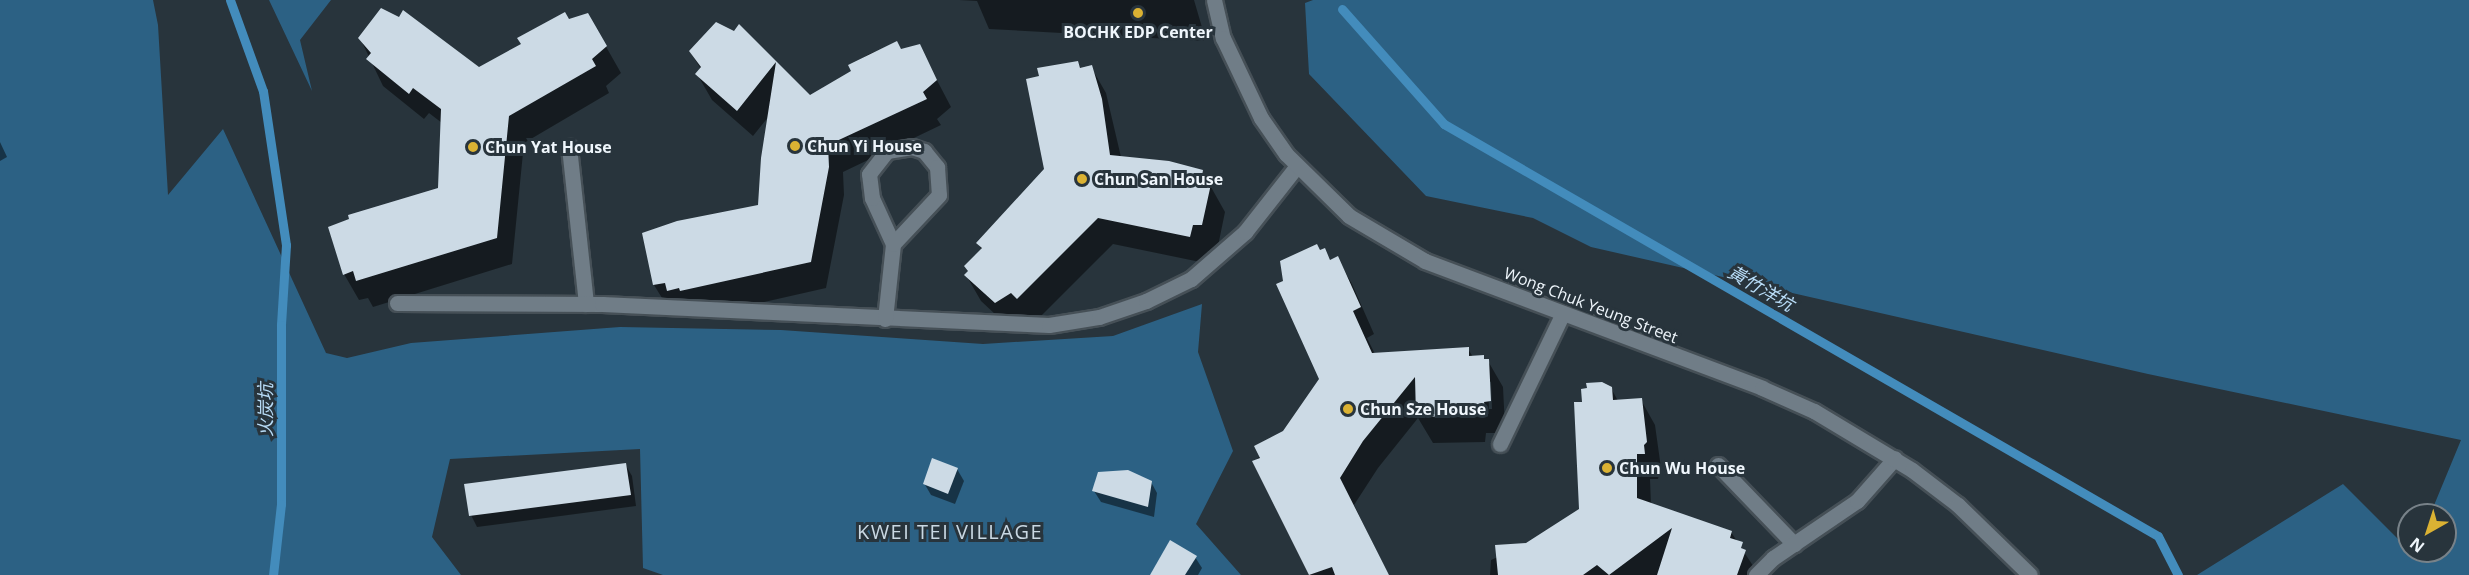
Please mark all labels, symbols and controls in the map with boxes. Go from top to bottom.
marker: BOCHK EDP Center [1131,6,1145,20]
place label: BOCHK EDP Center [1063,22,1213,42]
place label: Chun Yi House [807,136,922,156]
place label: Chun Yat House [485,137,612,157]
marker: Chun Yi House [788,139,802,153]
marker: Chun Yat House [466,140,480,154]
place label: Chun San House [1094,169,1223,189]
marker: Chun San House [1075,172,1089,186]
water label: 黃竹洋坑 [1724,261,1798,315]
street label: Wong Chuk Yeung Street [1501,263,1681,347]
water label: 火炭坑 [254,383,276,437]
place label: Chun Sze House [1360,399,1486,419]
marker: Chun Sze House [1341,402,1355,416]
place label: Chun Wu House [1619,458,1745,478]
marker: Chun Wu House [1600,461,1614,475]
north arrow [2397,503,2457,563]
district label: KWEI TEI VILLAGE [857,519,1043,543]
text: N [2405,533,2429,558]

